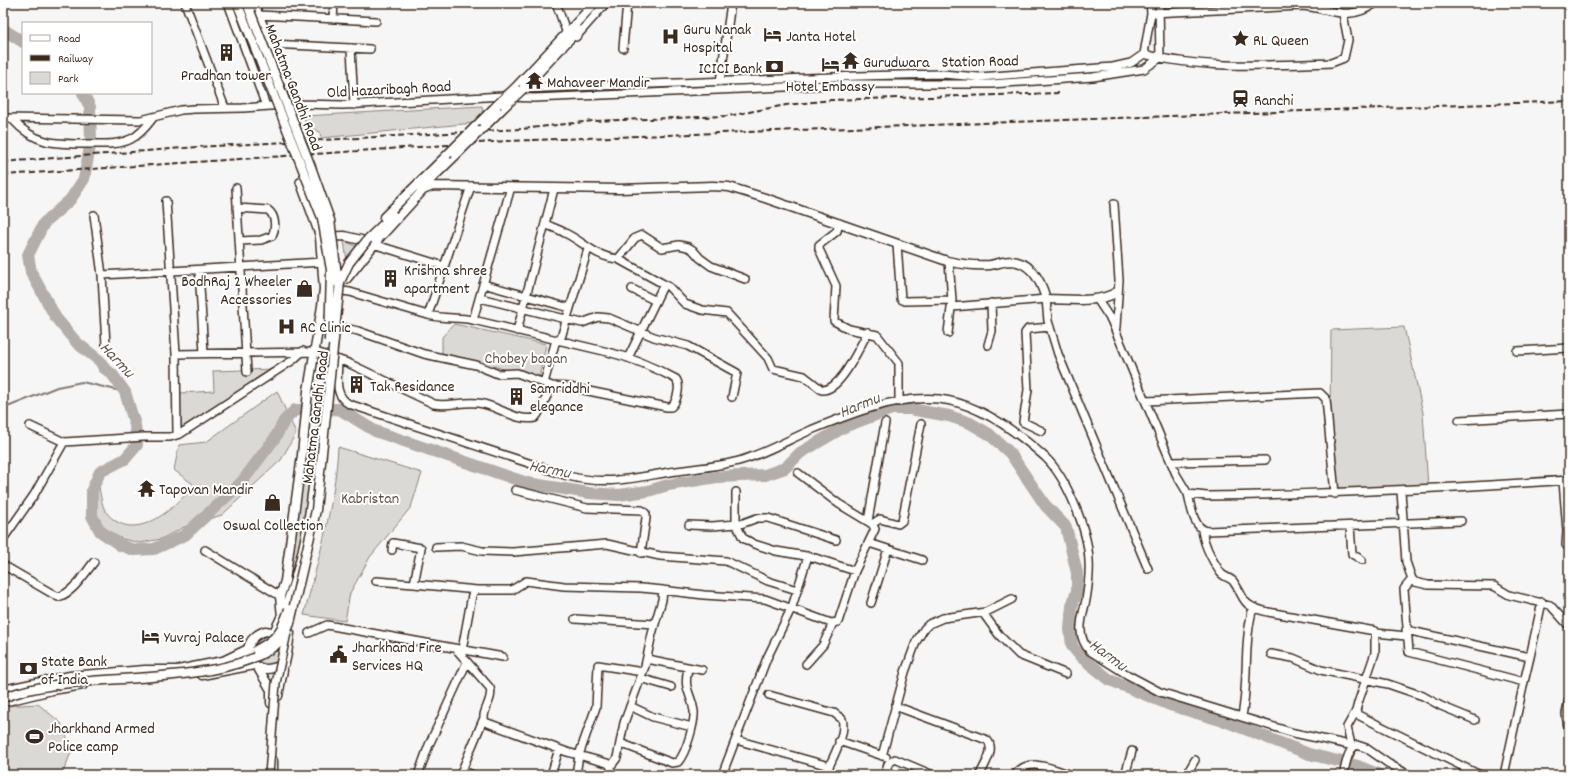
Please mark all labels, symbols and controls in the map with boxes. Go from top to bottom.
place label: Guru Nanak Hospital [683,19,751,60]
street label: Mahatma Gandhi Road [258,21,327,155]
legend [22,22,152,94]
hotel icon: Janta Hotel [763,25,783,45]
place label: Janta Hotel [786,26,856,49]
hospital icon: Guru Nanak Hospital [660,27,680,47]
place icon: RL Queen [1230,29,1250,49]
place label: RL Queen [1253,30,1309,53]
text: Road [58,31,80,48]
building icon: Pradhan tower [216,43,236,63]
street label: Station Road [941,50,1019,75]
text: Railway [58,51,94,68]
temple icon: Gurudwara [840,51,860,71]
place label: Gurudwara [863,52,930,75]
hotel icon: Hotel Embassy [820,54,840,74]
bank icon: ICICI Bank [765,57,785,77]
place label: ICICI Bank [699,58,762,81]
place label: Pradhan tower [181,65,271,88]
text: Park [58,71,79,88]
temple icon: Mahaveer Mandir [524,71,544,91]
place label: Mahaveer Mandir [547,72,650,95]
street label: Old Hazaribagh Road [326,76,452,105]
place label: Hotel Embassy [786,76,875,99]
station icon: Ranchi [1231,89,1251,109]
place label: Ranchi [1254,90,1293,113]
place label: Krishna shree apartment [404,260,487,301]
building icon: Krishna shree apartment [381,268,401,288]
place label: BodhRaj 2 Wheeler Accessories [181,271,292,312]
shop icon: BodhRaj 2 Wheeler Accessories [295,279,315,299]
hospital icon: RC Clinic [277,316,297,336]
place label: RC Clinic [300,317,351,340]
water label: Harmu [93,338,140,386]
park label: Chobey bagan [485,348,567,371]
street label: Mahatma Gandhi Road [297,349,336,485]
building icon: Tak Residance [347,375,367,395]
place label: Tak Residance [370,376,455,399]
place label: Samriddhi elegance [530,378,590,419]
building icon: Samriddhi elegance [507,386,527,406]
water label: Harmu [836,387,886,426]
water label: Harmu [527,455,574,487]
temple icon: Tapovan Mandir [136,478,156,498]
place label: Tapovan Mandir [159,479,253,502]
park label: Kabristan [341,488,399,511]
shop icon: Oswal Collection [263,493,283,513]
place label: Oswal Collection [223,515,323,538]
hotel icon: Yuvraj Palace [141,626,161,646]
place label: Yuvraj Palace [164,627,244,650]
water label: Harmu [1083,634,1133,680]
place label: Jharkhand Fire Services HQ [352,637,442,678]
public building icon: Jharkhand Fire Services HQ [329,645,349,665]
place label: State Bank of India [41,651,107,692]
bank icon: State Bank of India [18,659,38,679]
place label: Jharkhand Armed Police camp [48,718,155,759]
sports icon: Jharkhand Armed Police camp [25,726,45,746]

